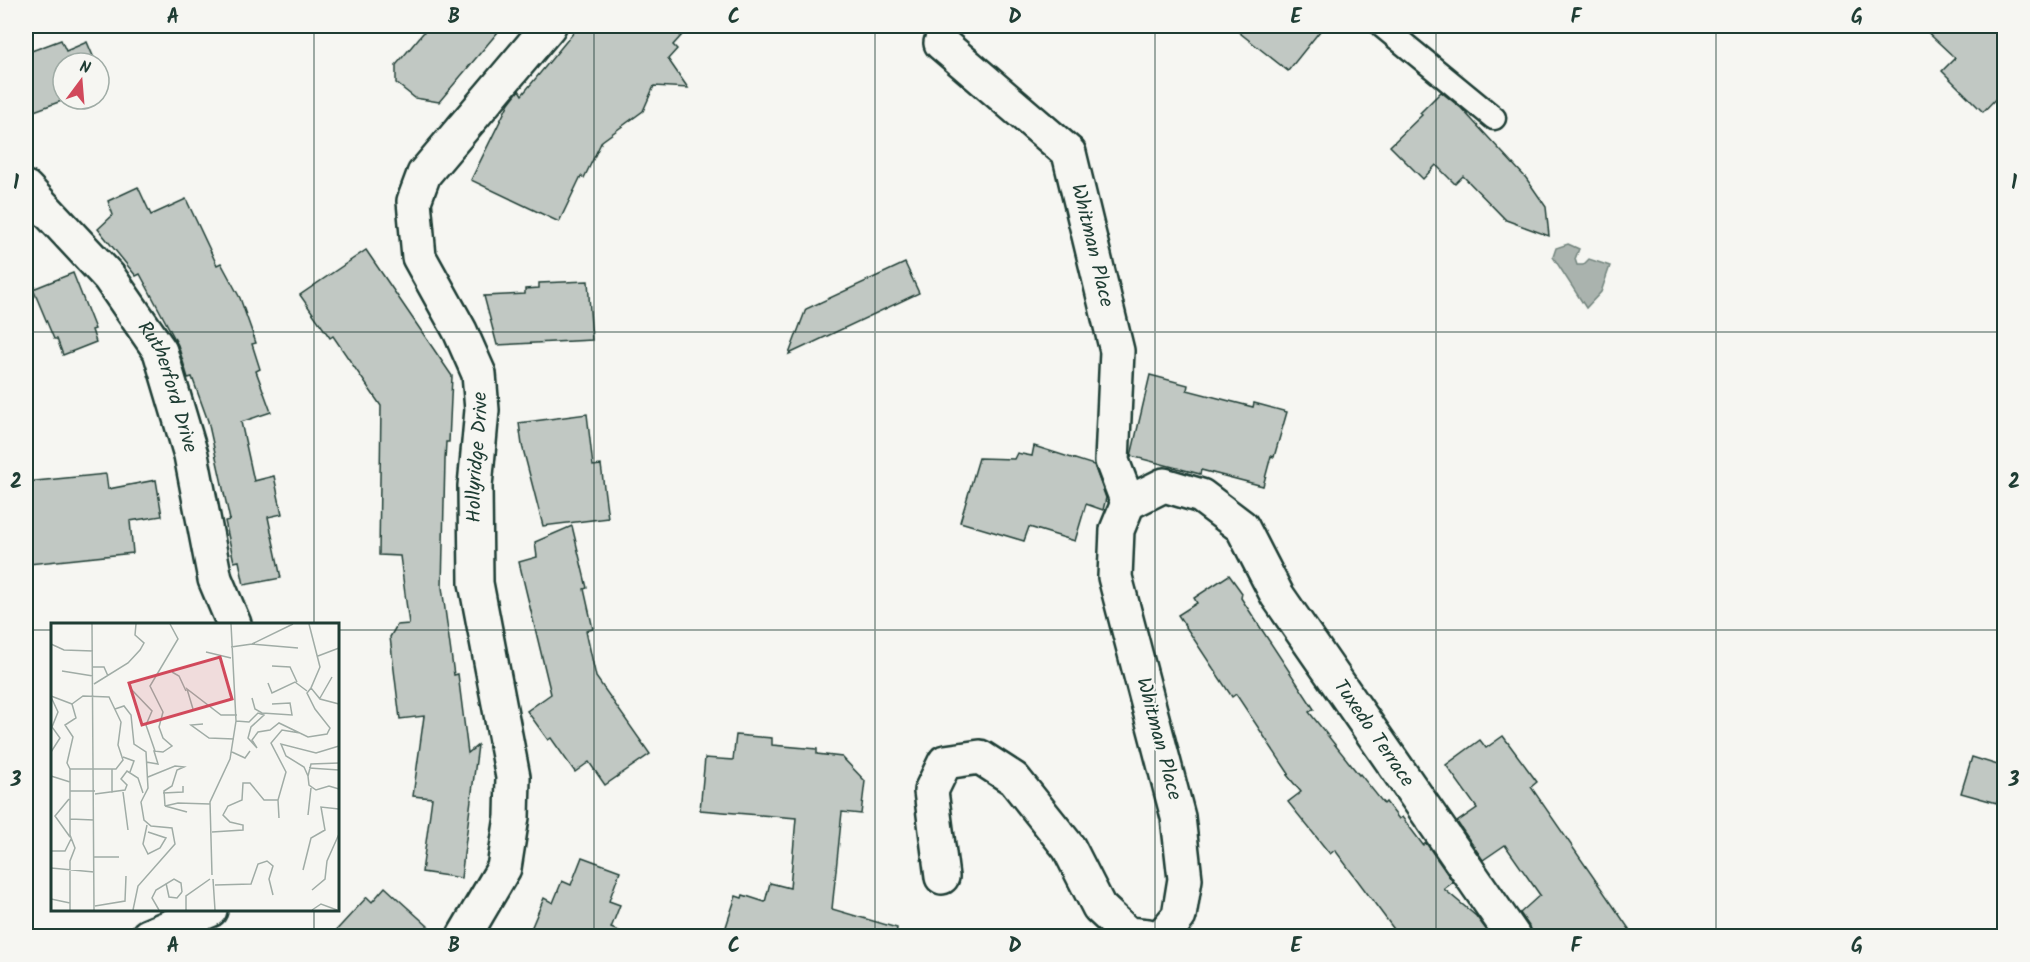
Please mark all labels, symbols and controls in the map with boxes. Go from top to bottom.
text: A [167,2,179,34]
text: B [448,2,460,34]
text: C [728,2,740,34]
text: D [1008,2,1022,34]
text: E [1290,2,1302,34]
text: F [1571,2,1583,34]
text: G [1851,2,1863,34]
north arrow [51,51,111,111]
text: N [76,55,93,81]
text: 1 [13,168,19,200]
text: 1 [2011,168,2017,200]
street label: Whitman Place [1061,181,1122,311]
street label: Rutherford Drive [128,315,206,457]
street label: Hollyridge Drive [459,390,498,523]
text: 2 [10,467,22,499]
text: 2 [2008,467,2020,499]
inset map [51,623,339,911]
street label: Tuxedo Terrace [1324,673,1422,794]
street label: Whitman Place [1126,674,1190,804]
text: 3 [10,765,22,797]
text: 3 [2008,765,2020,797]
text: A [167,931,179,962]
text: B [448,931,460,962]
text: C [728,931,740,962]
text: D [1008,931,1022,962]
text: E [1290,931,1302,962]
text: F [1571,931,1583,962]
text: G [1851,931,1863,962]

